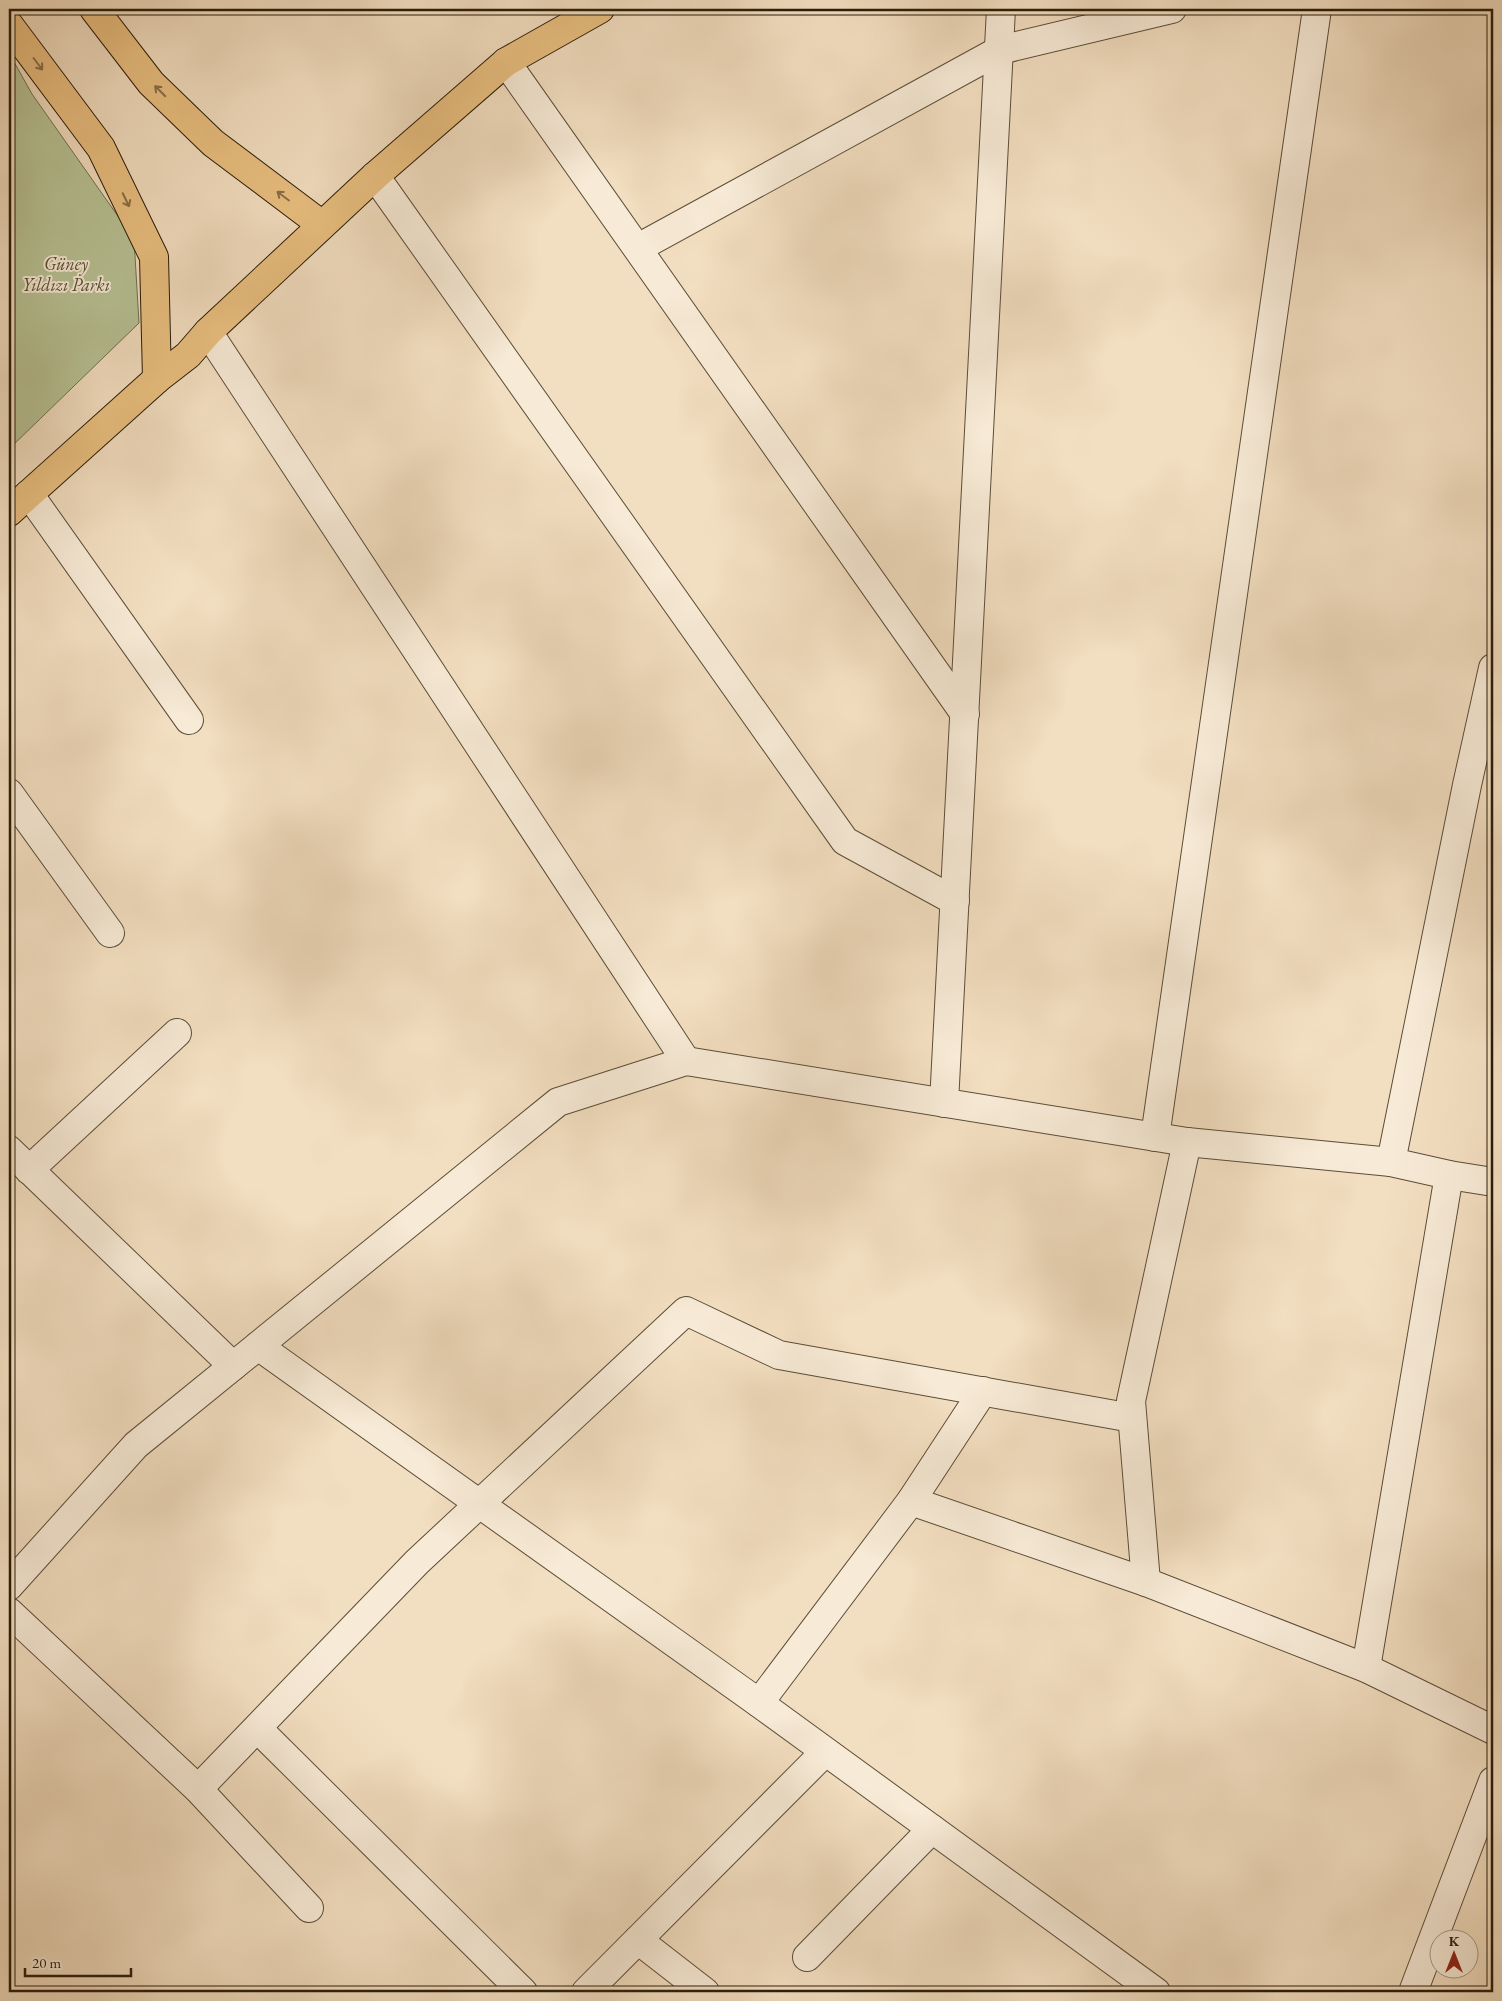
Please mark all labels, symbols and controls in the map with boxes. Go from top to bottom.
one-way arrow [33,57,43,71]
one-way arrow [153,85,166,97]
one-way arrow [277,190,290,201]
one-way arrow [121,192,131,207]
park label: Güney Yıldızı Parkı [22,252,110,296]
north arrow [1430,1928,1480,1978]
text: K [1449,1932,1460,1950]
scale bar [25,1946,131,1978]
text: 20 m [32,1953,61,1972]

